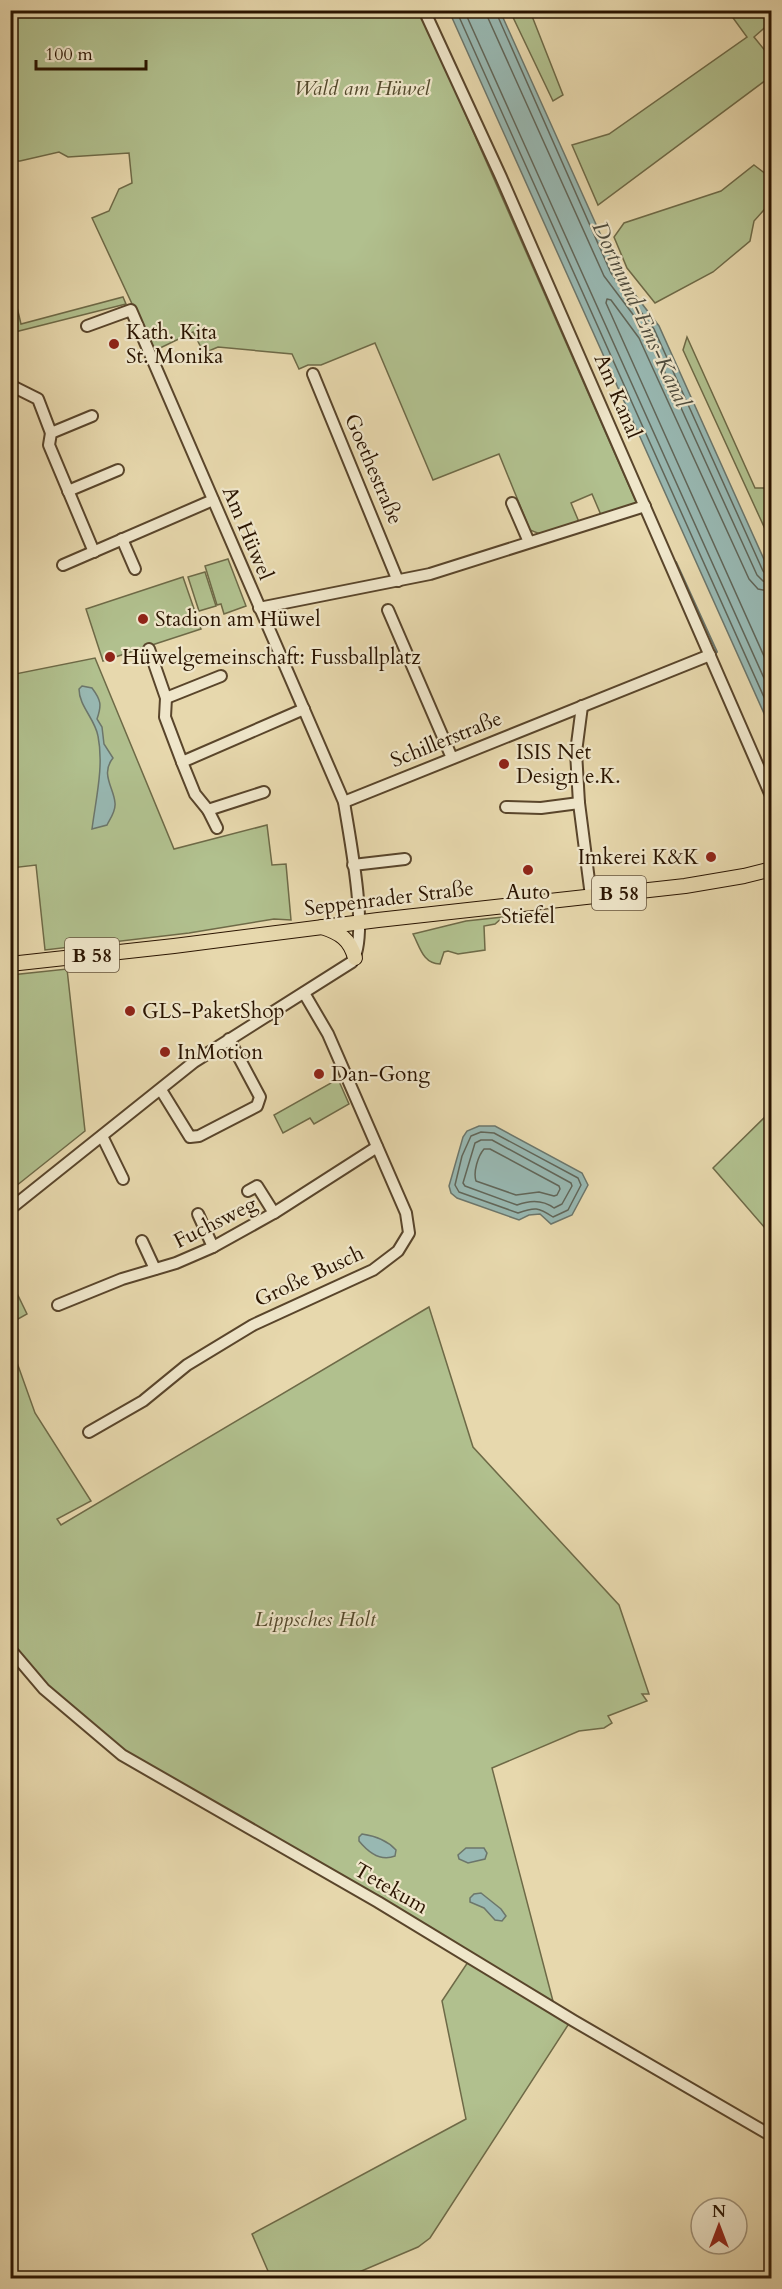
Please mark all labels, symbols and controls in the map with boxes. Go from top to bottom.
scale bar [36,33,146,71]
text: 100 m [45,42,93,67]
park label: Wald am Hüwel [294,74,431,103]
water label: Dortmund-Ems-Kanal [585,216,698,413]
place label: Kath. Kita St. Monika [126,318,223,371]
marker: Kath. Kita St. Monika [107,337,121,351]
street label: Am Kanal [587,349,648,443]
street label: Goethestraße [337,409,410,529]
street label: Am Hüwel [215,482,280,584]
place label: Stadion am Hüwel [155,605,321,634]
marker: Stadion am Hüwel [136,612,150,626]
place label: Hüwelgemeinschaft: Fussballplatz [122,643,421,672]
marker: Hüwelgemeinschaft: Fussballplatz [103,650,117,664]
street label: Schillerstraße [386,704,506,775]
place label: ISIS Net Design e.K. [516,738,621,791]
marker: ISIS Net Design e.K. [497,757,511,771]
place label: Imkerei K&K [578,843,699,872]
marker: Imkerei K&K [704,850,718,864]
marker: Auto Stiefel [521,863,535,877]
street label: Seppenrader Straße [303,874,475,923]
road number: B 58 [592,876,646,910]
place label: Auto Stiefel [501,878,555,931]
road number: B 58 [65,938,119,972]
place label: GLS-PaketShop [142,997,285,1026]
marker: GLS-PaketShop [123,1004,137,1018]
place label: InMotion [177,1038,263,1067]
marker: InMotion [158,1045,172,1059]
place label: Dan-Gong [331,1060,430,1089]
marker: Dan-Gong [312,1067,326,1081]
street label: Fuchsweg [169,1189,262,1256]
street label: Große Busch [250,1238,369,1314]
park label: Lippsches Holt [254,1605,377,1634]
street label: Tetekum [348,1855,434,1922]
north arrow [689,2196,749,2256]
text: N [712,2201,726,2223]

